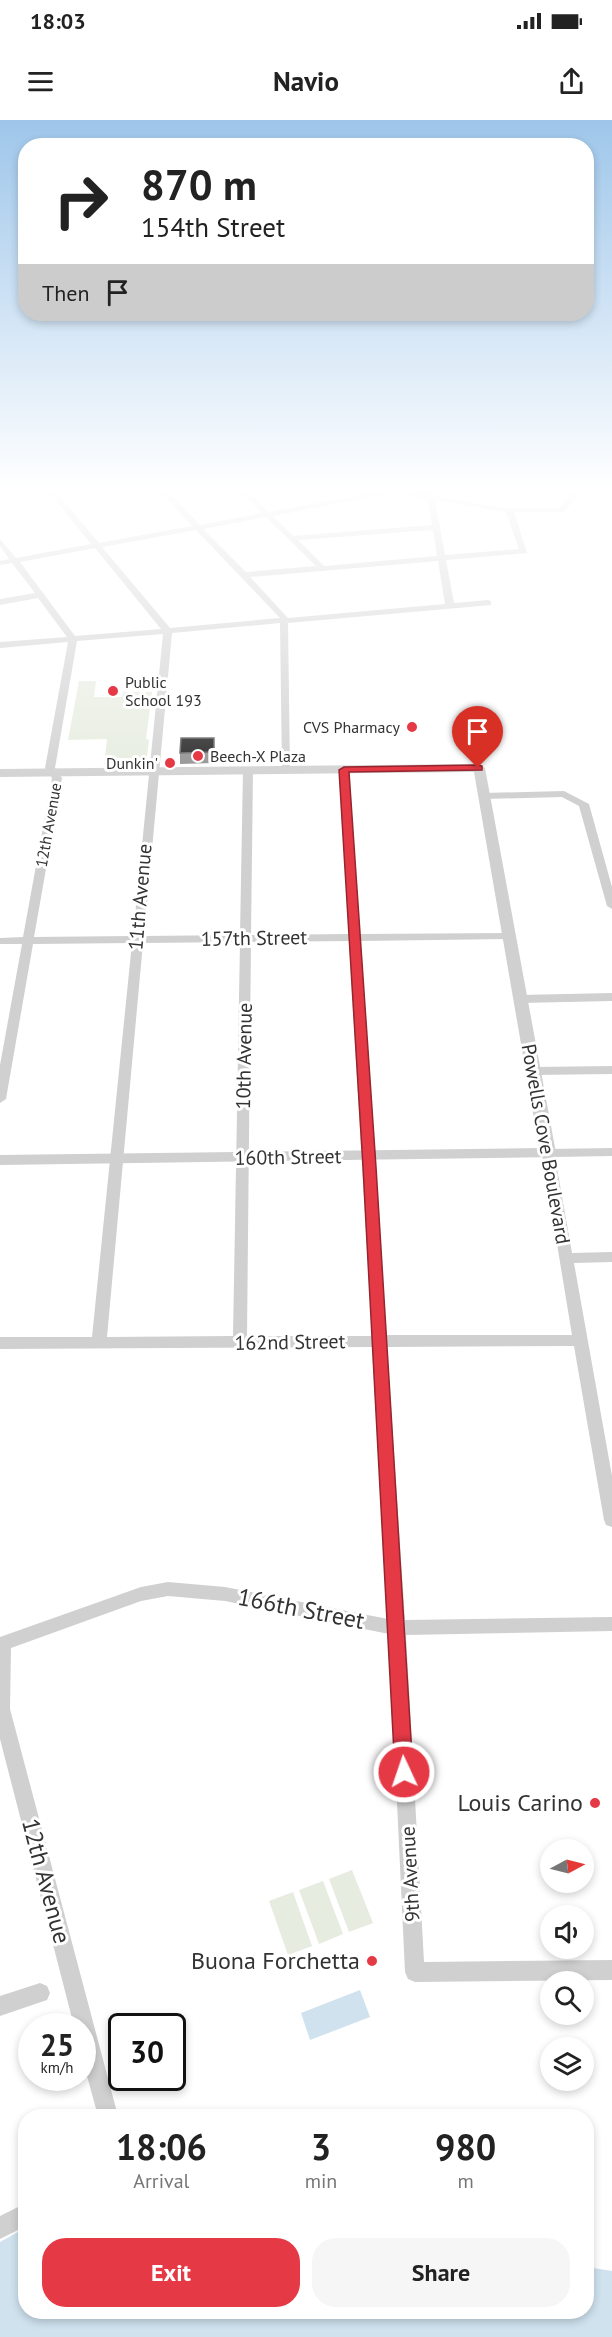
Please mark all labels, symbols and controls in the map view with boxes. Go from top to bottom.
text: 18:03 [30,7,86,35]
text: Navio [273,64,339,98]
icon: menu [24,65,57,98]
icon: share [555,65,588,98]
text: 870 m [141,157,257,212]
icon: right [42,162,120,240]
text: 154th Street [141,210,285,244]
icon: arrive [101,276,134,309]
text: Then [42,279,89,307]
place label: Public School 193 [125,672,202,710]
marker: Public School 193 [106,684,120,698]
pin [452,706,503,768]
icon: arrive [461,715,494,748]
place label: CVS Pharmacy [303,717,401,737]
marker: CVS Pharmacy [405,720,419,734]
place label: Beech-X Plaza [210,746,306,766]
marker: Beech-X Plaza [191,749,205,763]
place label: Dunkin' [106,753,158,773]
marker: Dunkin' [163,756,177,770]
street label: 12th Avenue [31,781,65,869]
street label: 11th Avenue [122,843,158,951]
street label: 157th Street [201,924,308,952]
street label: 10th Avenue [230,1002,258,1110]
street label: Powells Cove Boulevard [516,1042,576,1246]
street label: 160th Street [234,1143,342,1171]
street label: 162nd Street [234,1328,346,1356]
street label: 166th Street [235,1581,367,1636]
position arrow [372,1740,436,1804]
place label: Louis Carino [457,1787,583,1818]
marker: Louis Carino [588,1796,602,1810]
street label: 12th Avenue [15,1815,78,1947]
street label: 9th Avenue [395,1825,425,1923]
north arrow [540,1839,594,1893]
map controls [540,1839,594,2091]
button: sound [540,1905,594,1959]
place label: Buona Forchetta [191,1945,360,1976]
marker: Buona Forchetta [365,1954,379,1968]
button: search [540,1971,594,2025]
speed limit sign: 30 [108,2013,186,2091]
text: 25 [40,2025,74,2064]
button: layers [540,2037,594,2091]
text: km/h [41,2058,73,2077]
text: 18:06 [116,2123,207,2170]
text: 3 [311,2123,331,2170]
text: 980 [435,2123,496,2170]
text: Arrival [133,2168,189,2194]
text: min [305,2168,337,2194]
text: m [458,2168,474,2194]
button: Exit [42,2238,300,2307]
button: Share [312,2238,570,2307]

